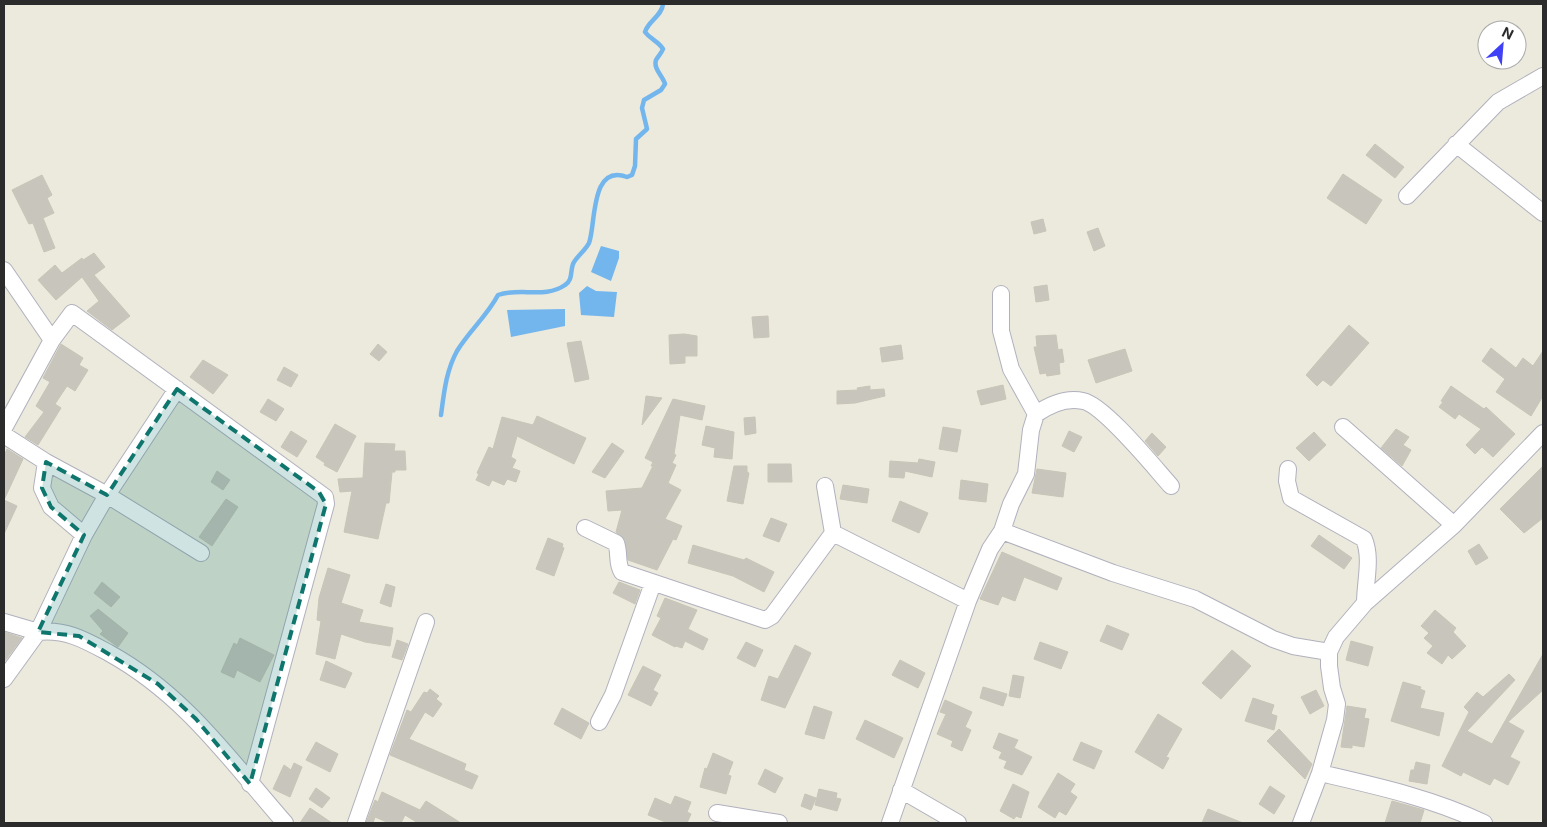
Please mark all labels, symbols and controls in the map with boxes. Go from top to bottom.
north arrow [1477,20,1527,70]
text: N [1499,23,1516,43]

